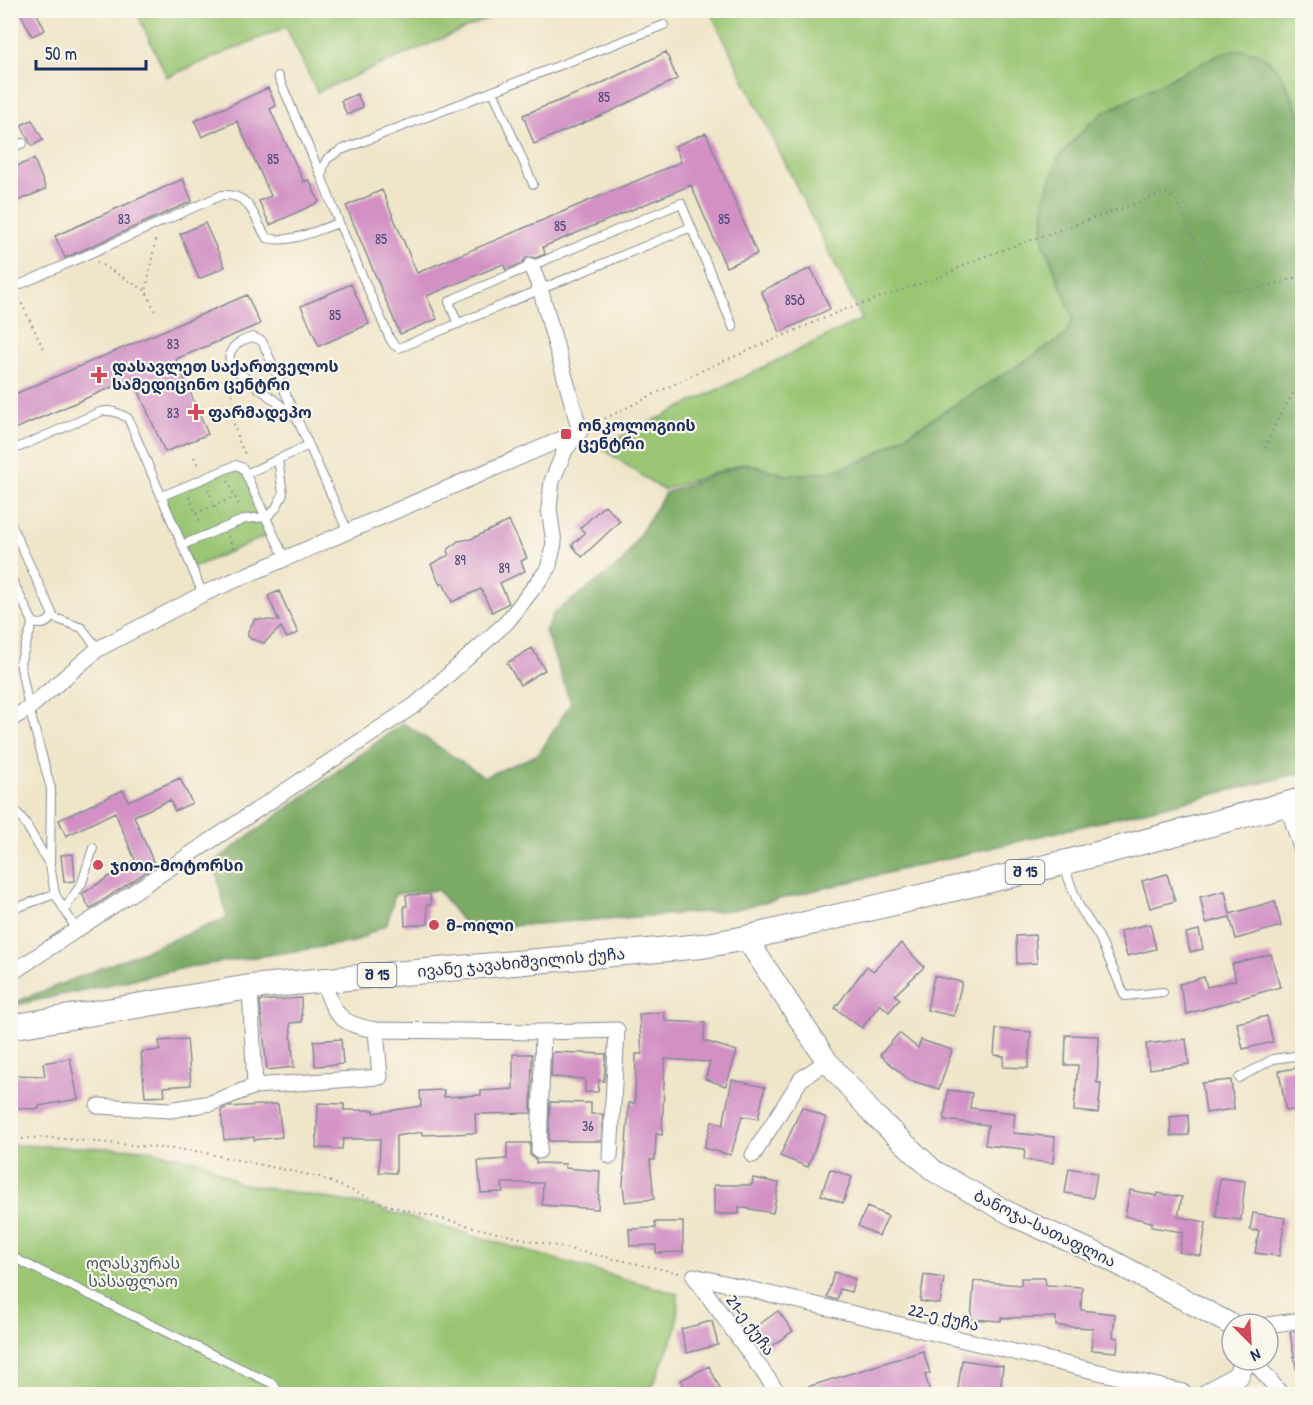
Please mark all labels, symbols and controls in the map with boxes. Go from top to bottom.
scale bar [36,33,146,71]
text: 50 m [45,41,77,66]
house number: 85 [598,87,610,106]
house number: 85 [267,149,279,168]
house number: 83 [118,209,130,228]
house number: 85 [718,209,730,228]
house number: 85 [554,216,566,235]
house number: 85 [375,229,387,248]
house number: 85ბ [785,290,805,309]
house number: 85 [329,305,341,324]
house number: 83 [167,334,179,353]
place label: დასავლეთ საქართველოს სამედიცინო ცენტრი [112,355,339,395]
marker: დასავლეთ საქართველოს სამედიცინო ცენტრი [90,366,108,384]
place label: ფარმადეპო [208,401,312,423]
house number: 83 [167,403,179,422]
marker: ფარმადეპო [189,405,203,419]
place label: ონკოლოგიის ცენტრი [578,414,696,454]
marker: ონკოლოგიის ცენტრი [559,427,573,441]
house number: 89 [454,550,466,569]
house number: 89 [498,558,510,577]
place label: ჯითი-მოტორსი [110,854,243,876]
marker: ჯითი-მოტორსი [91,858,105,872]
road number: შ 15 [1006,860,1044,884]
place label: მ-ოილი [446,914,514,936]
marker: მ-ოილი [427,918,441,932]
street label: ივანე ჯავახიშვილის ქუჩა [416,942,626,982]
road number: შ 15 [358,963,397,987]
house number: 36 [582,1116,594,1135]
street label: ბანოჯა-სათაფლია [970,1184,1120,1272]
park label: ოღასკურას სასაფლაო [86,1252,180,1292]
street label: 21-ე ქუჩა [721,1290,781,1360]
street label: 22-ე ქუჩა [906,1298,982,1336]
north arrow [1220,1312,1280,1372]
text: N [1247,1344,1264,1368]

